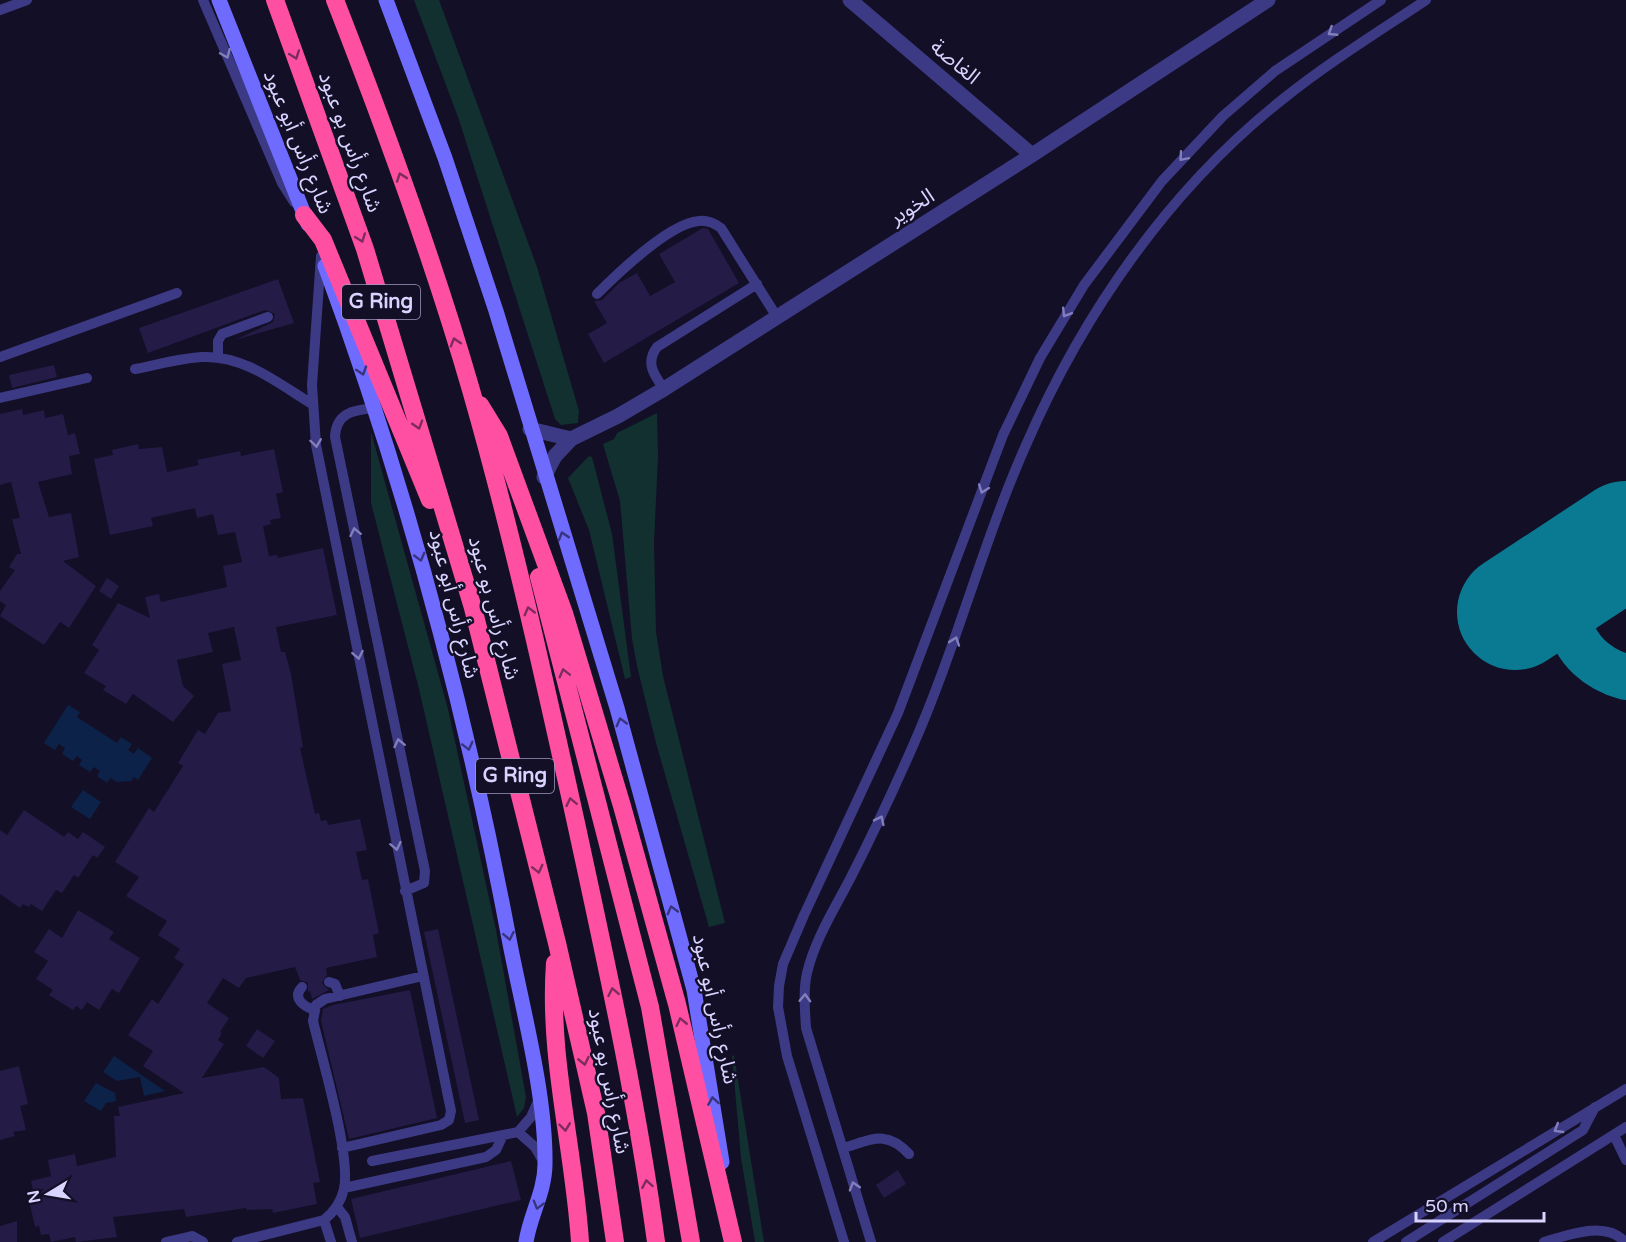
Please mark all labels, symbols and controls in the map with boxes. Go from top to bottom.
one-way arrow [1327,25,1338,36]
street label: الغاصة [925,34,985,90]
one-way arrow [219,47,231,58]
one-way arrow [287,49,300,60]
street label: شارع رأس أبو عبود [256,66,339,218]
street label: شارع رأس بو عبود [311,68,388,217]
one-way arrow [1179,151,1190,161]
one-way arrow [396,173,408,183]
street label: الخوير [884,184,939,231]
one-way arrow [354,232,367,243]
road number: G Ring [342,285,420,319]
one-way arrow [1062,307,1074,317]
one-way arrow [450,337,463,348]
one-way arrow [355,365,367,376]
one-way arrow [411,419,423,430]
one-way arrow [309,438,321,448]
one-way arrow [978,483,991,494]
one-way arrow [349,527,362,537]
street label: شارع رأس أبو عبود [421,527,485,682]
one-way arrow [558,531,570,542]
street label: شارع رأس بو عبود [461,533,526,683]
one-way arrow [413,552,426,562]
one-way arrow [523,607,536,617]
one-way arrow [948,636,961,647]
one-way arrow [351,650,364,660]
one-way arrow [559,668,572,678]
one-way arrow [615,718,628,728]
one-way arrow [393,739,406,749]
one-way arrow [461,741,474,751]
road number: G Ring [476,759,554,793]
one-way arrow [566,797,579,807]
one-way arrow [872,816,884,827]
one-way arrow [389,841,402,851]
one-way arrow [531,864,544,874]
one-way arrow [667,906,679,916]
one-way arrow [502,931,515,941]
street label: شارع رأس أبو عبود [685,931,744,1087]
one-way arrow [607,988,620,998]
one-way arrow [798,994,811,1003]
street label: شارع رأس بو عبود [581,1006,636,1156]
one-way arrow [675,1017,688,1027]
one-way arrow [577,1056,590,1066]
one-way arrow [707,1096,719,1106]
one-way arrow [1553,1121,1564,1132]
one-way arrow [558,1122,570,1131]
north arrow [18,1164,78,1224]
one-way arrow [641,1179,654,1189]
one-way arrow [849,1181,861,1192]
scale bar [1416,1185,1544,1223]
text: N [23,1188,45,1205]
text: 50 m [1425,1195,1469,1217]
one-way arrow [533,1199,545,1209]

